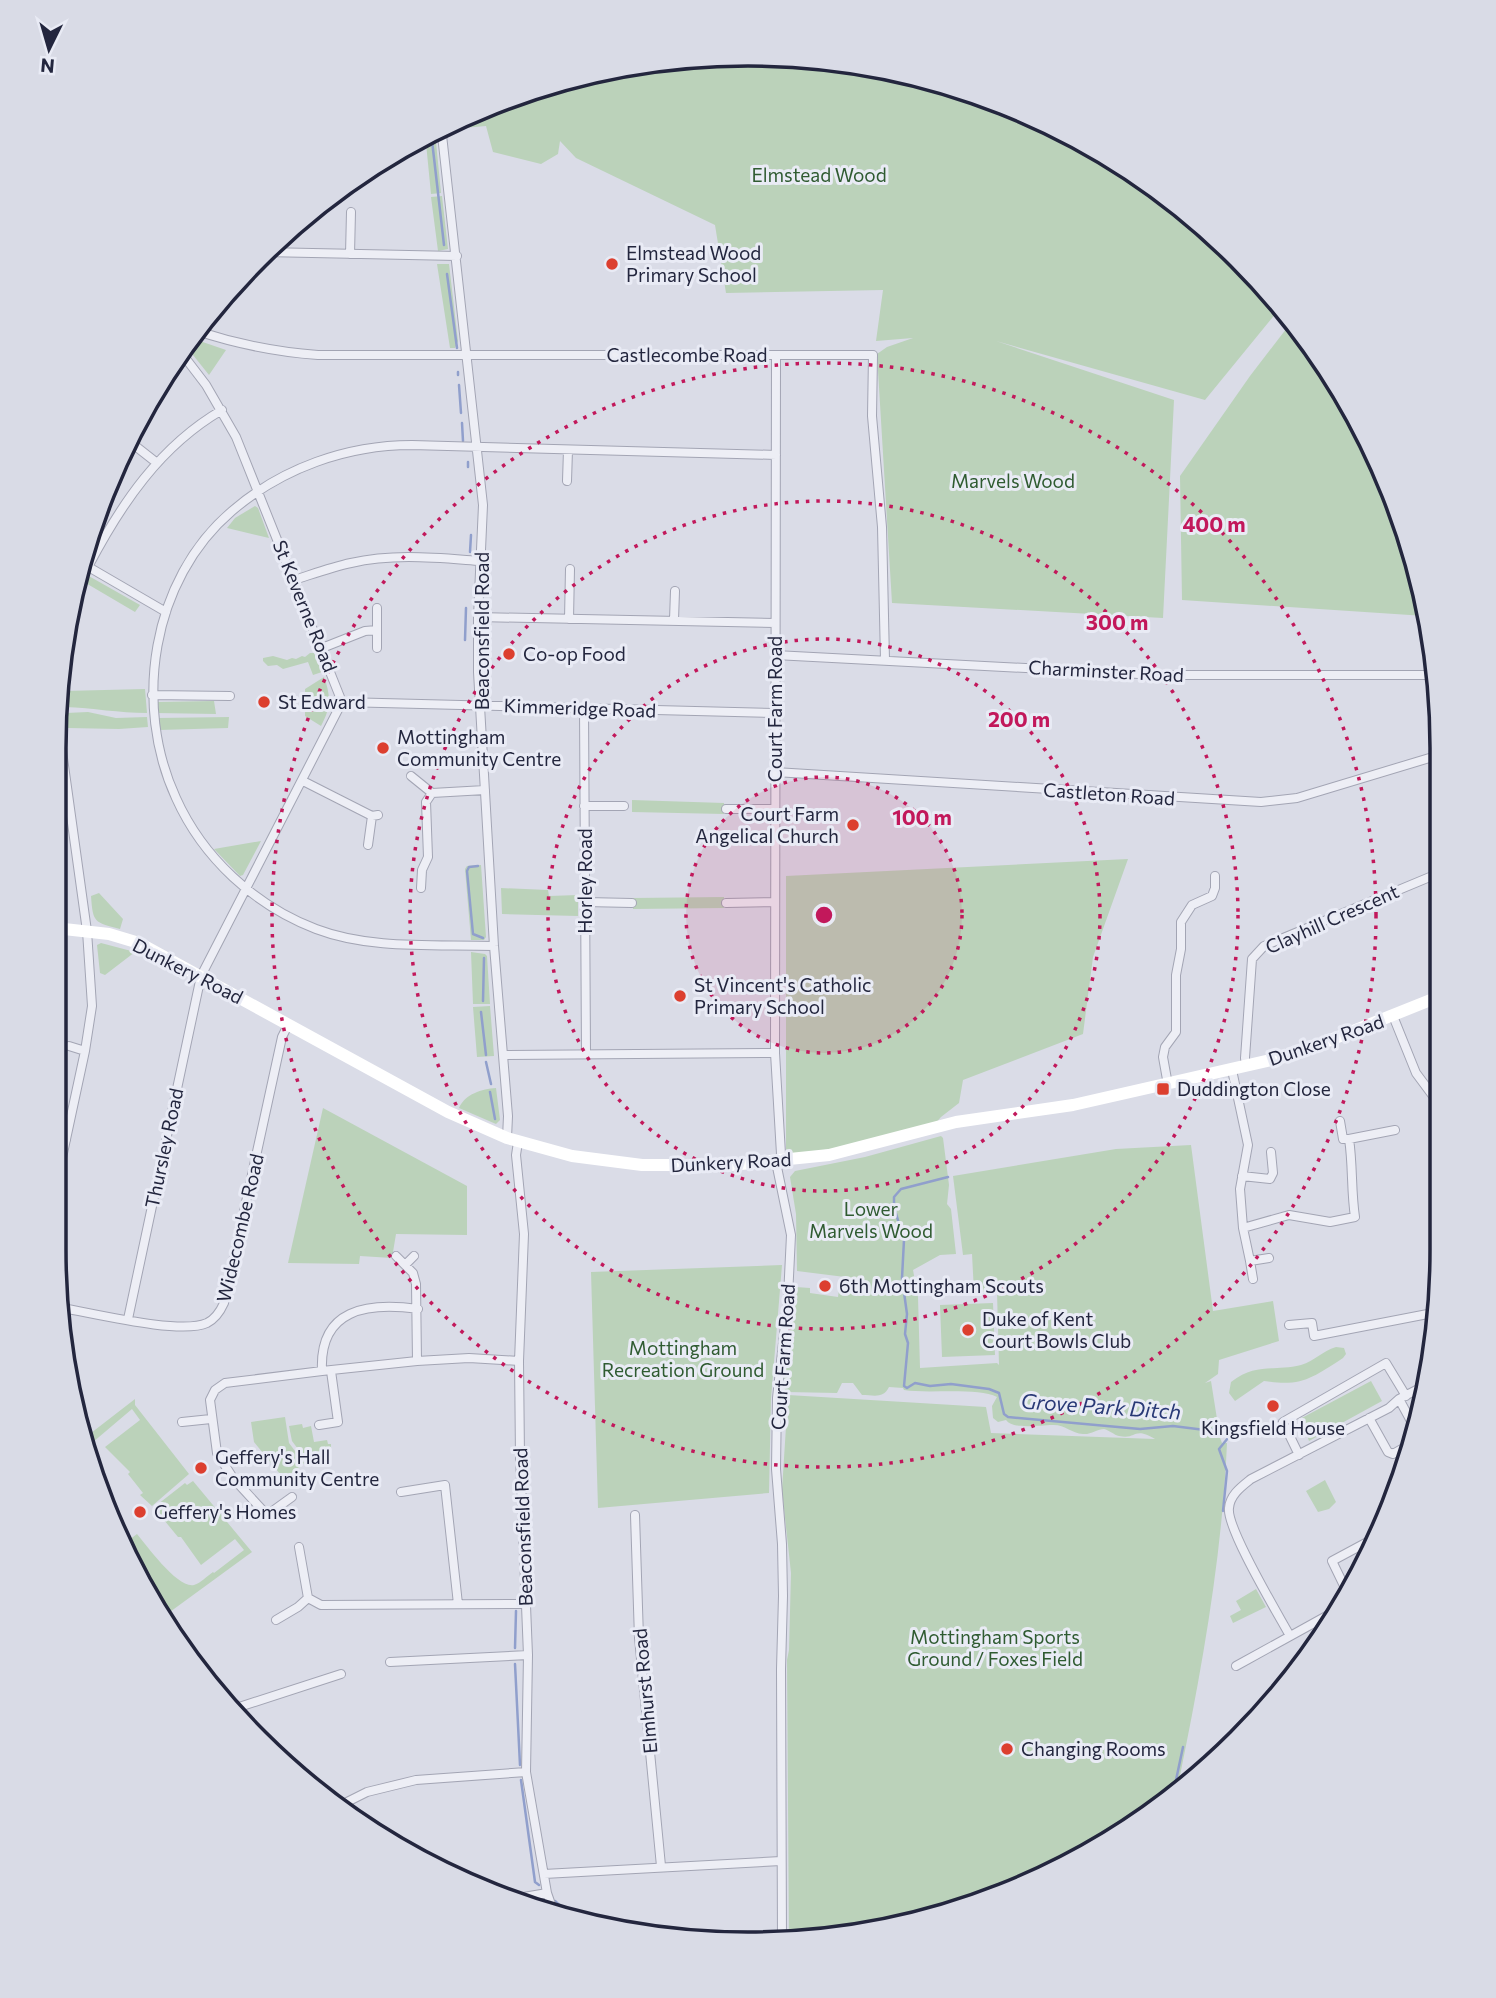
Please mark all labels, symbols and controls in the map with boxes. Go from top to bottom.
north arrow [14,14,84,84]
text: N [39,54,56,79]
park label: Elmstead Wood [751,163,887,186]
place label: Elmstead Wood Primary School [626,241,761,286]
marker: Elmstead Wood Primary School [604,256,620,272]
street label: Castlecombe Road [607,343,767,366]
park label: Marvels Wood [951,469,1075,492]
text: 400 m [1182,511,1246,536]
street label: St Keverne Road [269,537,342,675]
street label: Beaconsfield Road [470,552,493,710]
text: 300 m [1086,609,1148,634]
street label: Court Farm Road [763,636,786,782]
place label: Co-op Food [523,642,626,665]
marker: Co-op Food [501,646,517,662]
street label: Charminster Road [1028,655,1184,686]
place label: St Edward [278,690,366,713]
street label: Kimmeridge Road [503,693,657,722]
marker: St Edward [256,694,272,710]
text: 200 m [988,706,1050,731]
place label: Mottingham Community Centre [397,725,561,770]
marker: Mottingham Community Centre [375,740,391,756]
street label: Castleton Road [1042,777,1176,810]
place label: Court Farm Angelical Church [695,802,839,847]
text: 100 m [892,804,952,829]
marker: Court Farm Angelical Church [845,817,861,833]
street label: Horley Road [573,828,596,934]
street label: Clayhill Crescent [1262,879,1402,958]
centre of rings [812,903,836,927]
street label: Dunkery Road [129,933,247,1008]
place label: St Vincent's Catholic Primary School [694,973,872,1018]
marker: St Vincent's Catholic Primary School [672,988,688,1004]
street label: Dunkery Road [1265,1009,1387,1070]
place label: Duddington Close [1177,1077,1331,1100]
marker: Duddington Close [1155,1081,1171,1097]
street label: Thursley Road [140,1086,187,1210]
street label: Dunkery Road [670,1147,792,1176]
street label: Widecombe Road [211,1151,268,1304]
park label: Lower Marvels Wood [809,1197,933,1242]
place label: 6th Mottingham Scouts [839,1274,1044,1297]
marker: 6th Mottingham Scouts [817,1278,833,1294]
street label: Court Farm Road [766,1283,799,1431]
place label: Duke of Kent Court Bowls Club [982,1307,1131,1352]
marker: Duke of Kent Court Bowls Club [960,1322,976,1338]
park label: Mottingham Recreation Ground [602,1336,764,1381]
water label: Grove Park Ditch [1020,1387,1182,1424]
marker: Kingsfield House [1265,1398,1281,1414]
place label: Kingsfield House [1201,1416,1345,1439]
place label: Geffery's Hall Community Centre [215,1445,379,1490]
street label: Beaconsfield Road [508,1447,537,1607]
marker: Geffery's Hall Community Centre [193,1460,209,1476]
place label: Geffery's Homes [154,1500,296,1523]
marker: Geffery's Homes [132,1504,148,1520]
park label: Mottingham Sports Ground / Foxes Field [907,1625,1083,1670]
street label: Elmhurst Road [628,1627,661,1755]
place label: Changing Rooms [1021,1737,1166,1760]
marker: Changing Rooms [999,1741,1015,1757]

